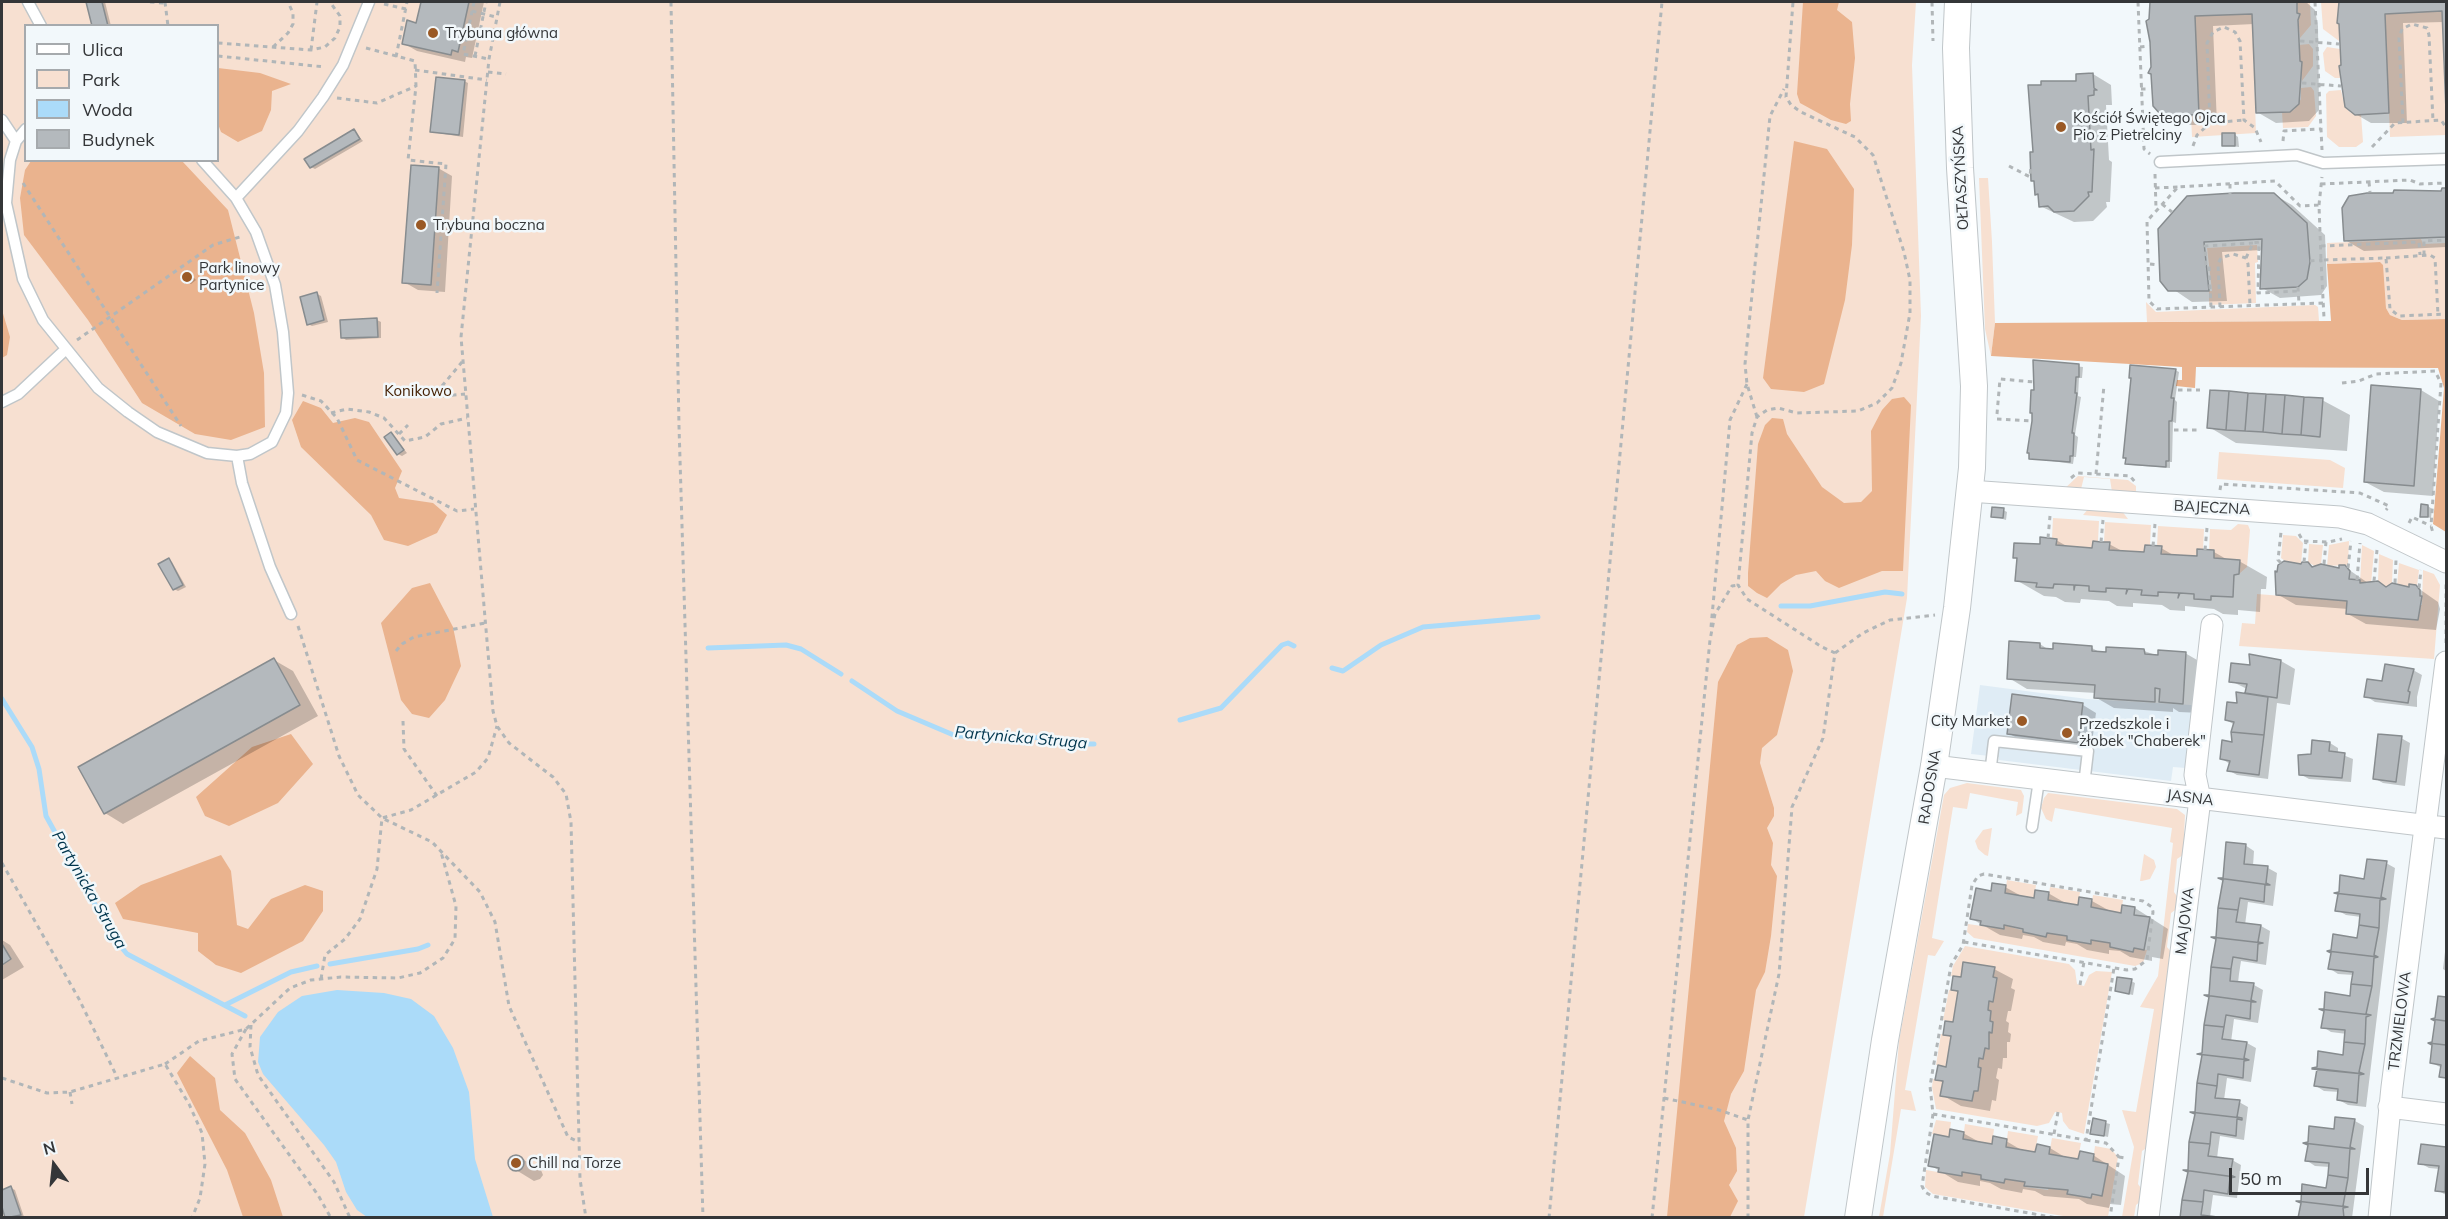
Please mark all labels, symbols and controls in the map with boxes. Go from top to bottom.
legend [24,24,219,162]
place label: Trybuna główna [445,24,558,42]
marker: Trybuna główna [426,26,440,40]
text: Ulica [82,38,123,61]
text: Park [82,68,120,91]
text: Woda [82,98,133,121]
place label: Kościół Świętego Ojca Pio z Pietrelciny [2073,109,2226,144]
marker: Kościół Świętego Ojca Pio z Pietrelciny [2054,120,2068,134]
street label: OŁTASZYŃSKA [1949,125,1973,231]
text: Budynek [82,128,155,151]
place label: Trybuna boczna [433,216,545,234]
marker: Trybuna boczna [414,218,428,232]
place label: Park linowy Partynice [199,259,280,294]
marker: Park linowy Partynice [180,270,194,284]
park label: Konikowo [384,382,452,400]
street label: BAJECZNA [2173,497,2251,519]
place label: City Market [1931,712,2010,730]
marker: City Market [2015,714,2029,728]
place label: Przedszkole i żłobek "Chaberek" [2079,715,2206,750]
water label: Partynicka Struga [954,723,1088,753]
marker: Przedszkole i żłobek "Chaberek" [2060,726,2074,740]
street label: RADOSNA [1915,748,1945,826]
street label: JASNA [2165,786,2215,810]
water label: Partynicka Struga [47,828,131,952]
street label: MAJOWA [2172,886,2198,956]
street label: TRZMIELOWA [2385,970,2415,1072]
north arrow [24,1135,84,1195]
text: N [41,1136,58,1159]
place label: Chill na Torze [528,1154,621,1172]
marker: Chill na Torze [509,1156,523,1170]
scale bar [2232,1156,2372,1194]
text: 50 m [2240,1167,2282,1190]

